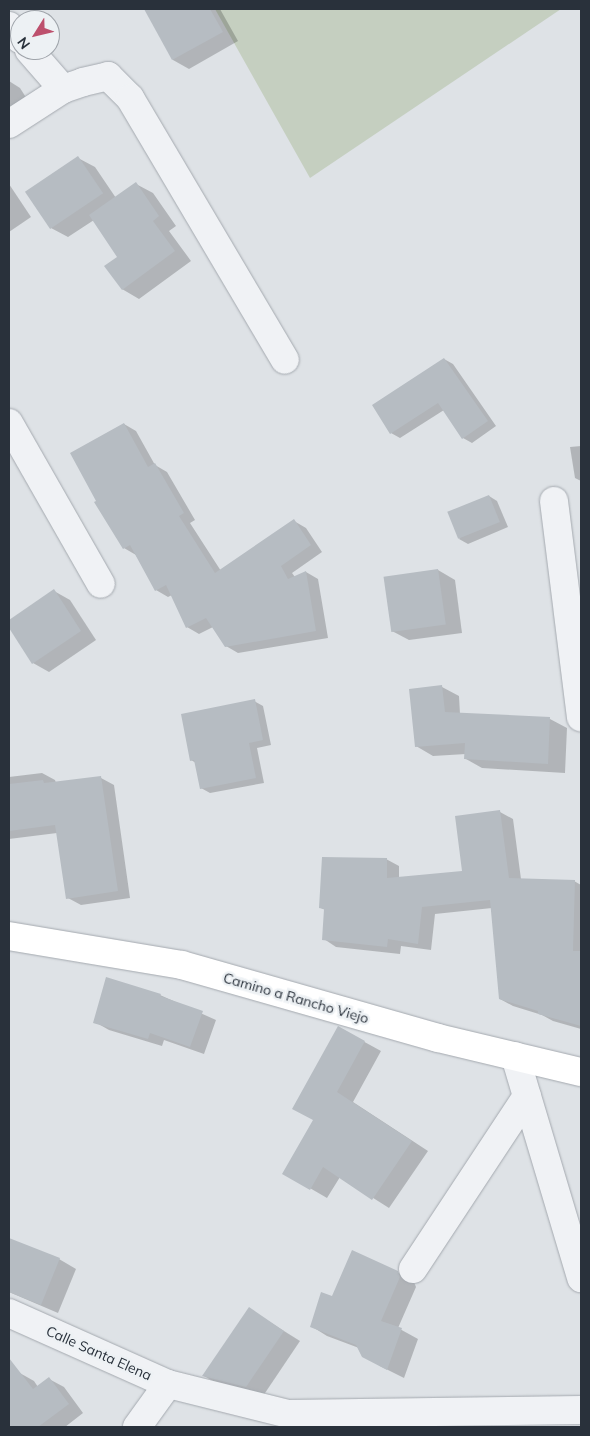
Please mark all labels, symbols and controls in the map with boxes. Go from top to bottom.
north arrow [10,10,60,60]
text: N [13,34,34,53]
street label: Camino a Rancho Viejo [221,969,371,1027]
street label: Calle Santa Elena [44,1322,154,1384]

